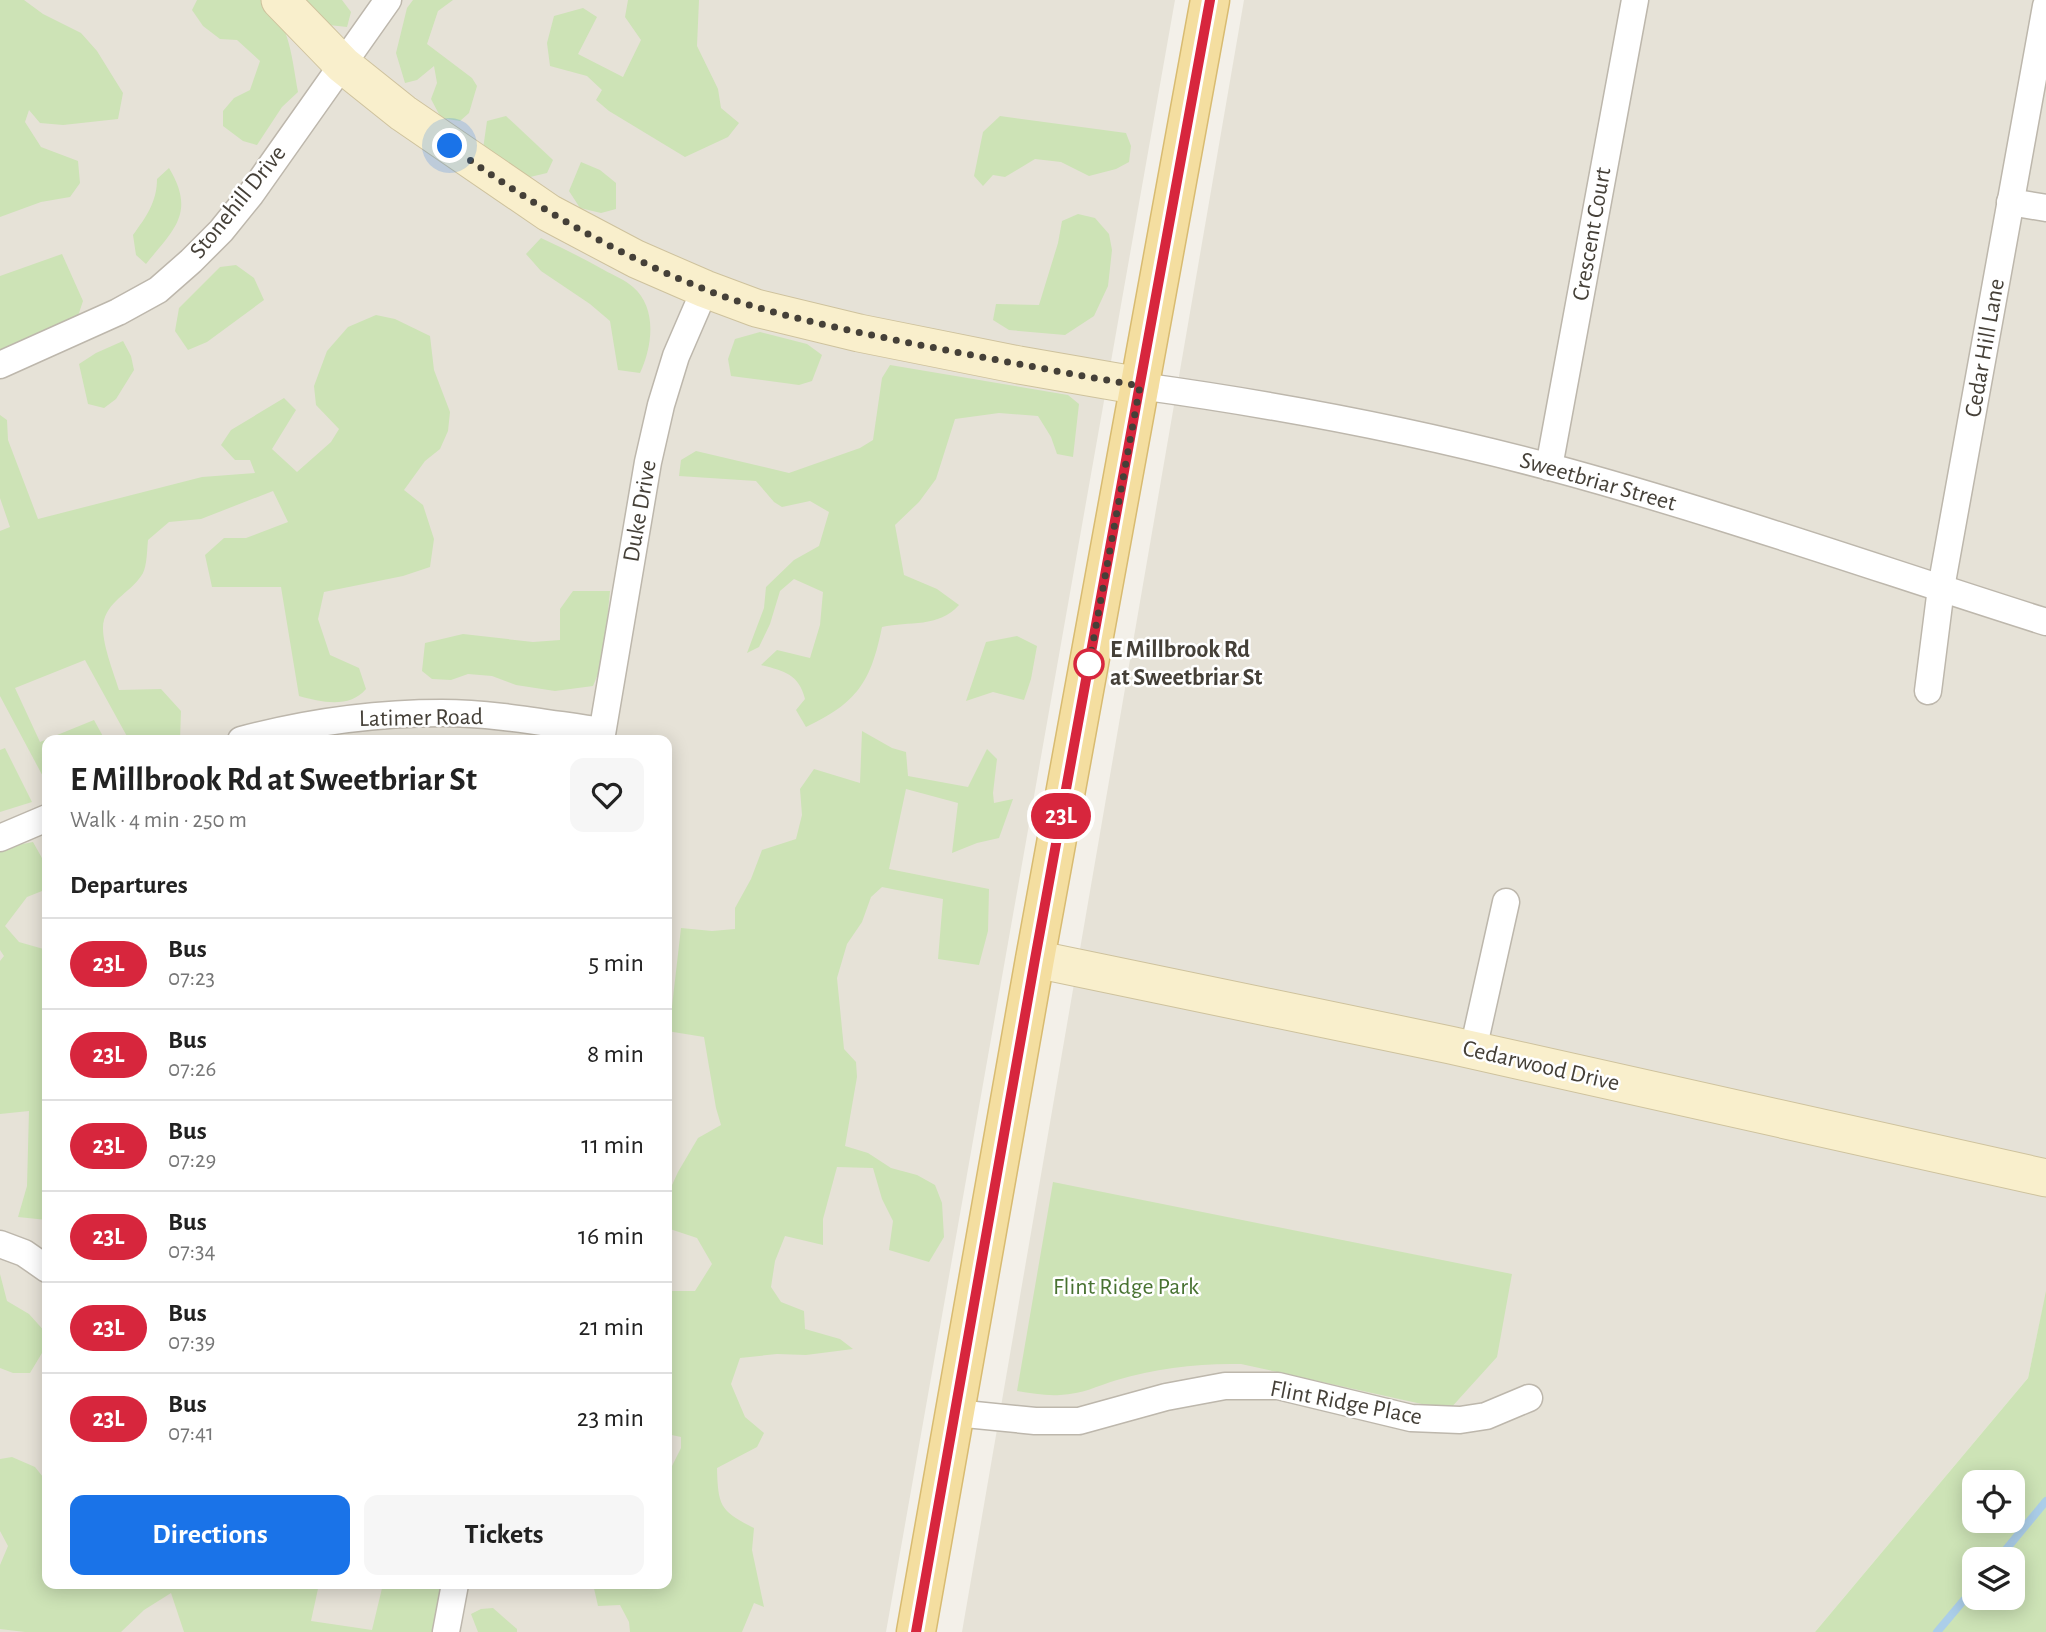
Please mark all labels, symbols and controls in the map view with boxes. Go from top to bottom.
your location [432,128,467,163]
street label: Stonehill Drive [185,141,291,263]
street label: Crescent Court [1568,165,1616,303]
street label: Cedar Hill Lane [1961,277,2009,419]
street label: Sweetbriar Street [1517,448,1679,516]
street label: Duke Drive [619,458,661,564]
place label: E Millbrook Rd at Sweetbriar St [1110,638,1262,690]
marker: E Millbrook Rd at Sweetbriar St [1074,649,1104,679]
street label: Latimer Road [359,705,483,731]
button: heart [570,758,644,832]
text: E Millbrook Rd at Sweetbriar St [70,764,477,797]
line badge: 23L [1021,793,1101,839]
text: 23L [1045,804,1077,828]
text: Walk · 4 min · 250 m [70,809,247,832]
text: Departures [70,872,188,898]
text: Bus [168,936,207,962]
text: 5 min [588,950,644,976]
text: 23L [92,952,125,976]
text: 07:23 [168,967,215,990]
text: Bus [168,1027,207,1053]
street label: Cedarwood Drive [1460,1036,1622,1096]
text: 8 min [587,1041,644,1067]
text: 23L [92,1043,125,1067]
text: 07:26 [168,1058,216,1081]
text: Bus [168,1118,207,1144]
text: 11 min [581,1132,644,1158]
text: 23L [92,1134,125,1158]
text: 07:29 [168,1149,216,1172]
text: Bus [168,1209,207,1235]
text: 16 min [578,1223,644,1249]
text: 23L [92,1225,125,1249]
text: 07:34 [168,1240,216,1263]
park label: Flint Ridge Park [1053,1275,1199,1299]
text: Bus [168,1300,207,1326]
text: 21 min [578,1314,644,1340]
text: 23L [92,1316,125,1340]
text: 07:39 [168,1331,215,1354]
street label: Flint Ridge Place [1268,1377,1424,1429]
text: Bus [168,1391,207,1417]
text: 23 min [577,1405,644,1431]
text: 23L [92,1407,125,1431]
text: 07:41 [168,1422,214,1445]
map controls [1962,1470,2025,1610]
button: locate [1962,1470,2025,1533]
button: Directions [70,1495,350,1575]
button: Tickets [364,1495,644,1575]
button: layers [1962,1547,2025,1610]

